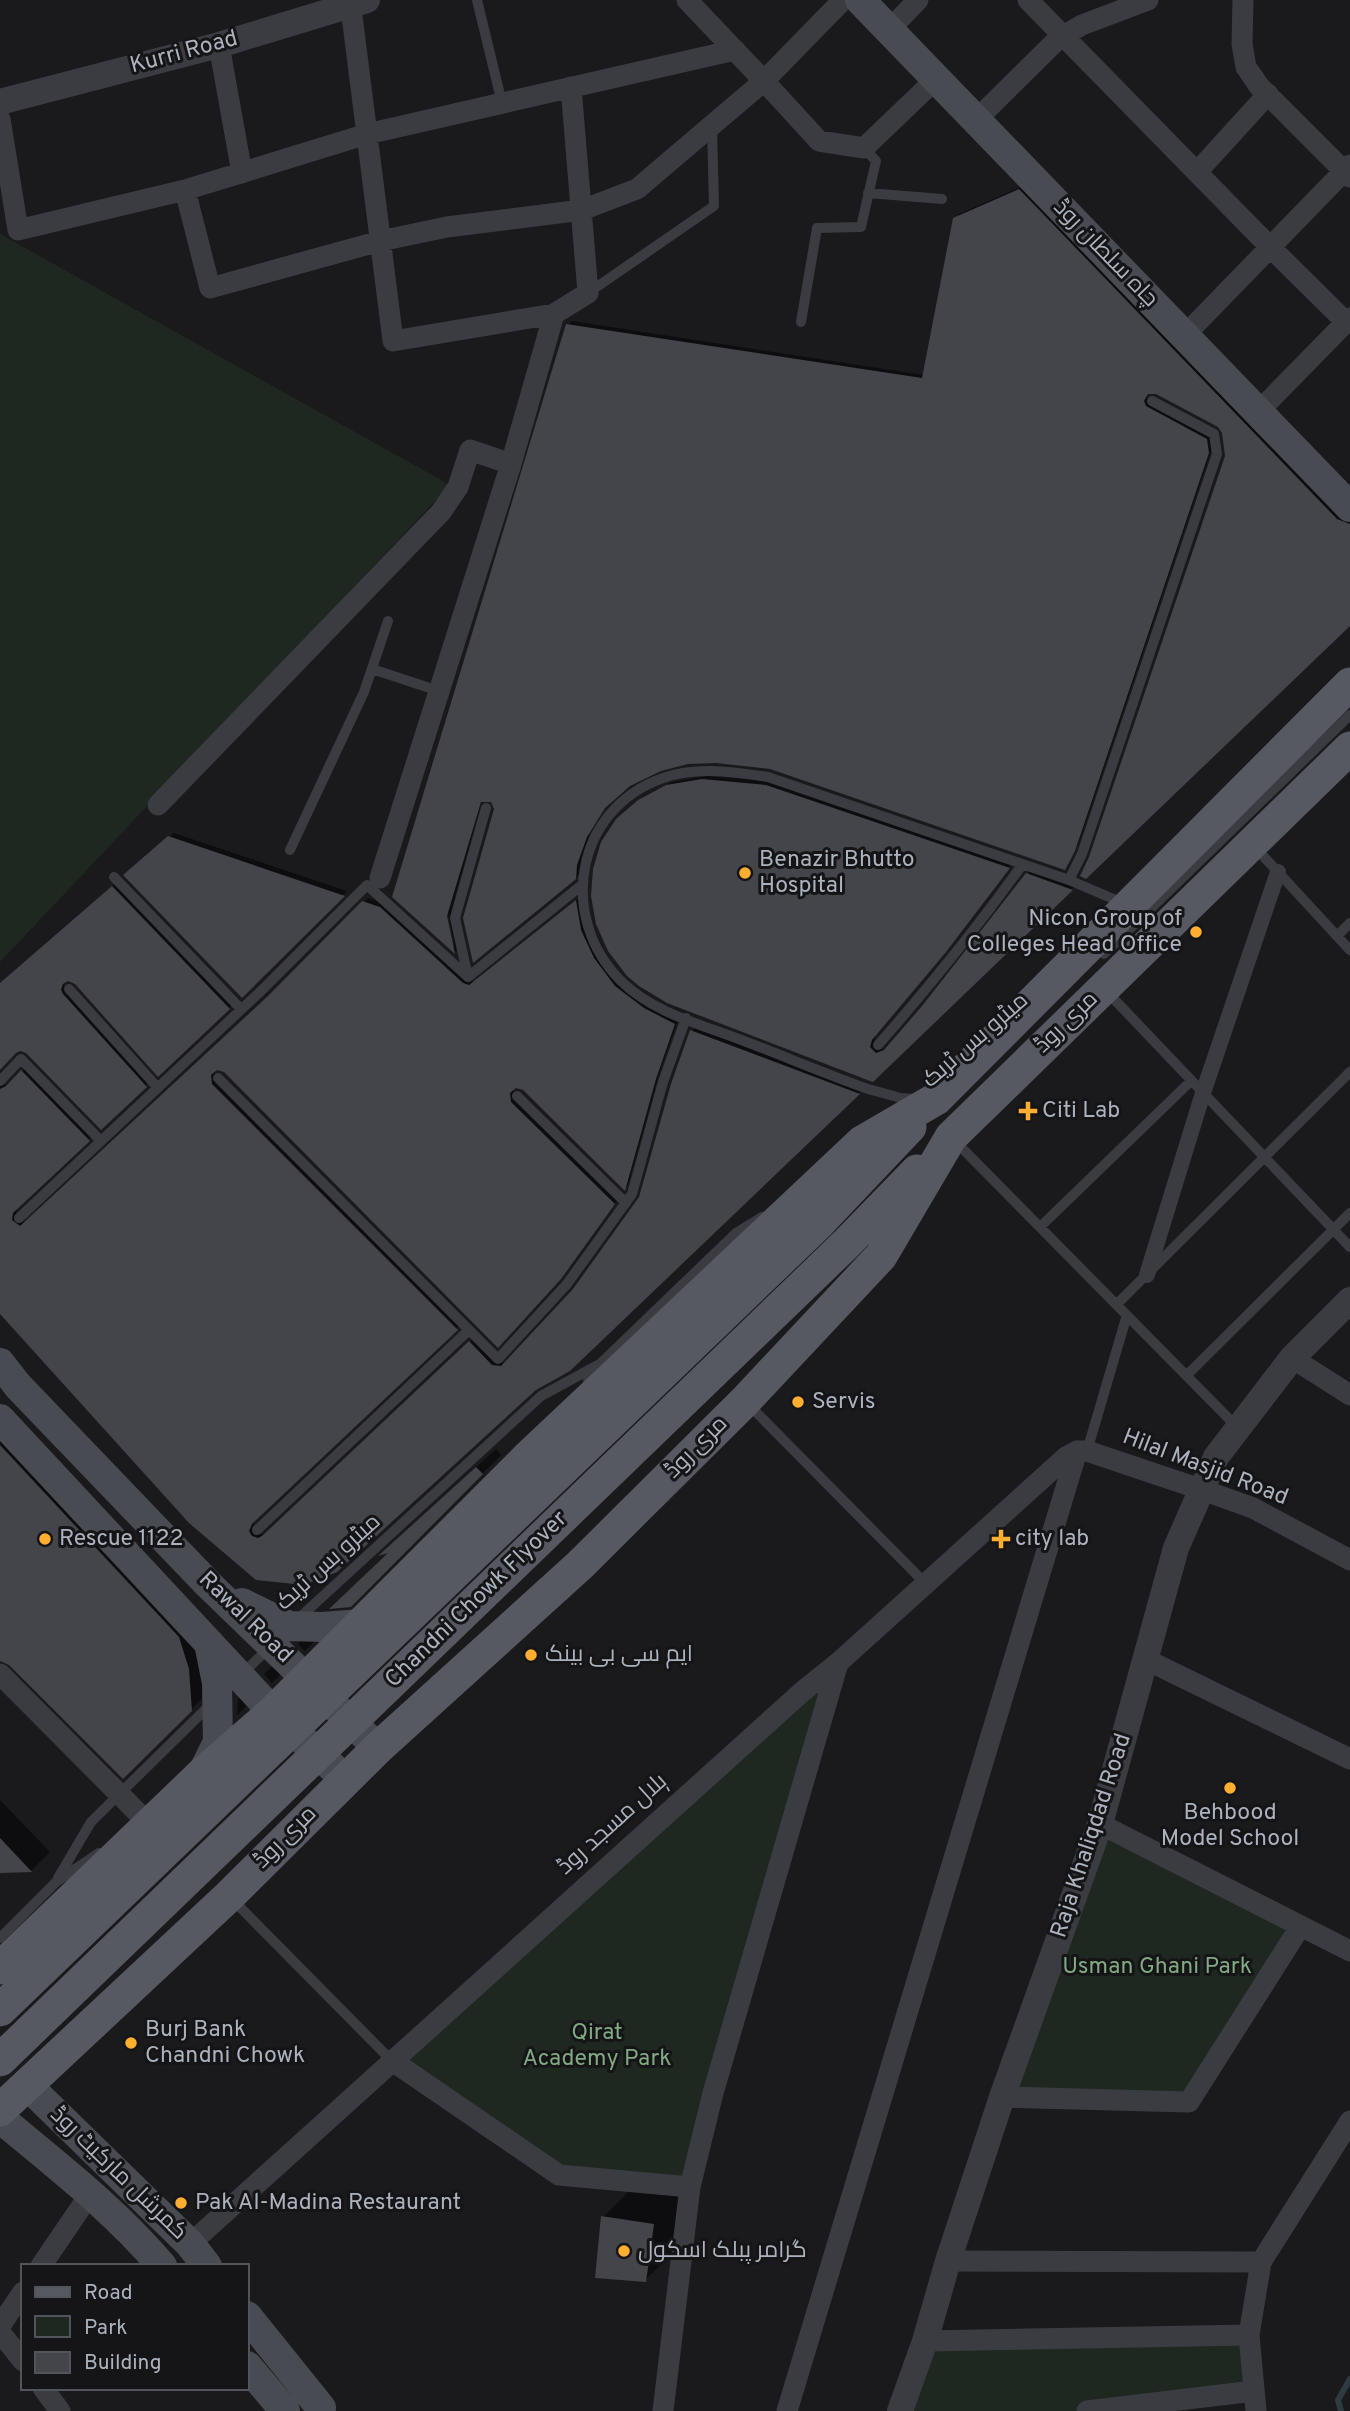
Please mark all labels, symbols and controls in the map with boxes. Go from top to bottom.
street label: Kurri Road [127,25,241,81]
street label: چاہ سلطان روڈ [1046,194,1164,314]
place label: Benazir Bhutto Hospital [759,846,915,901]
marker: Benazir Bhutto Hospital [737,865,753,881]
place label: Nicon Group of Colleges Head Office [967,905,1182,960]
marker: Nicon Group of Colleges Head Office [1188,924,1204,940]
street label: مری روڈ [1029,986,1105,1060]
street label: میٹرو بس ٹریک [917,987,1035,1095]
place label: Citi Lab [1042,1097,1120,1126]
marker: Citi Lab [1020,1103,1036,1119]
place label: Servis [812,1388,876,1417]
marker: Servis [790,1394,806,1410]
street label: مری روڈ [659,1410,735,1486]
street label: Hilal Masjid Road [1118,1423,1292,1513]
street label: Chandni Chowk Flyover [380,1505,574,1695]
street label: میٹرو بس ٹریک [270,1508,388,1618]
place label: Rescue 1122 [59,1525,184,1554]
place label: city lab [1015,1525,1089,1554]
marker: Rescue 1122 [37,1531,53,1547]
marker: city lab [993,1531,1009,1547]
street label: Rawal Road [192,1566,298,1670]
place label: ایم سی بی بینک [545,1641,693,1670]
marker: ایم سی بی بینک [523,1647,539,1663]
street label: Raja Khaliqdad Road [1045,1730,1139,1942]
street label: ہلال مسجد روڈ [552,1768,674,1882]
marker: Behbood Model School [1222,1780,1238,1796]
place label: Behbood Model School [1161,1799,1299,1854]
street label: مری روڈ [248,1800,324,1876]
park label: Usman Ghani Park [1062,1953,1252,1982]
place label: Burj Bank Chandni Chowk [145,2016,305,2071]
park label: Qirat Academy Park [522,2019,672,2074]
marker: Burj Bank Chandni Chowk [123,2035,139,2051]
street label: کمرشل مارکیٹ روڈ [43,2101,193,2247]
place label: Pak Al-Madina Restaurant [195,2189,461,2218]
marker: Pak Al-Madina Restaurant [173,2195,189,2211]
place label: گرامر پبلک اسکول [638,2237,807,2266]
marker: گرامر پبلک اسکول [616,2243,632,2259]
legend [21,2264,248,2390]
text: Road [84,2280,133,2307]
text: Park [84,2315,127,2342]
text: Building [84,2350,162,2377]

